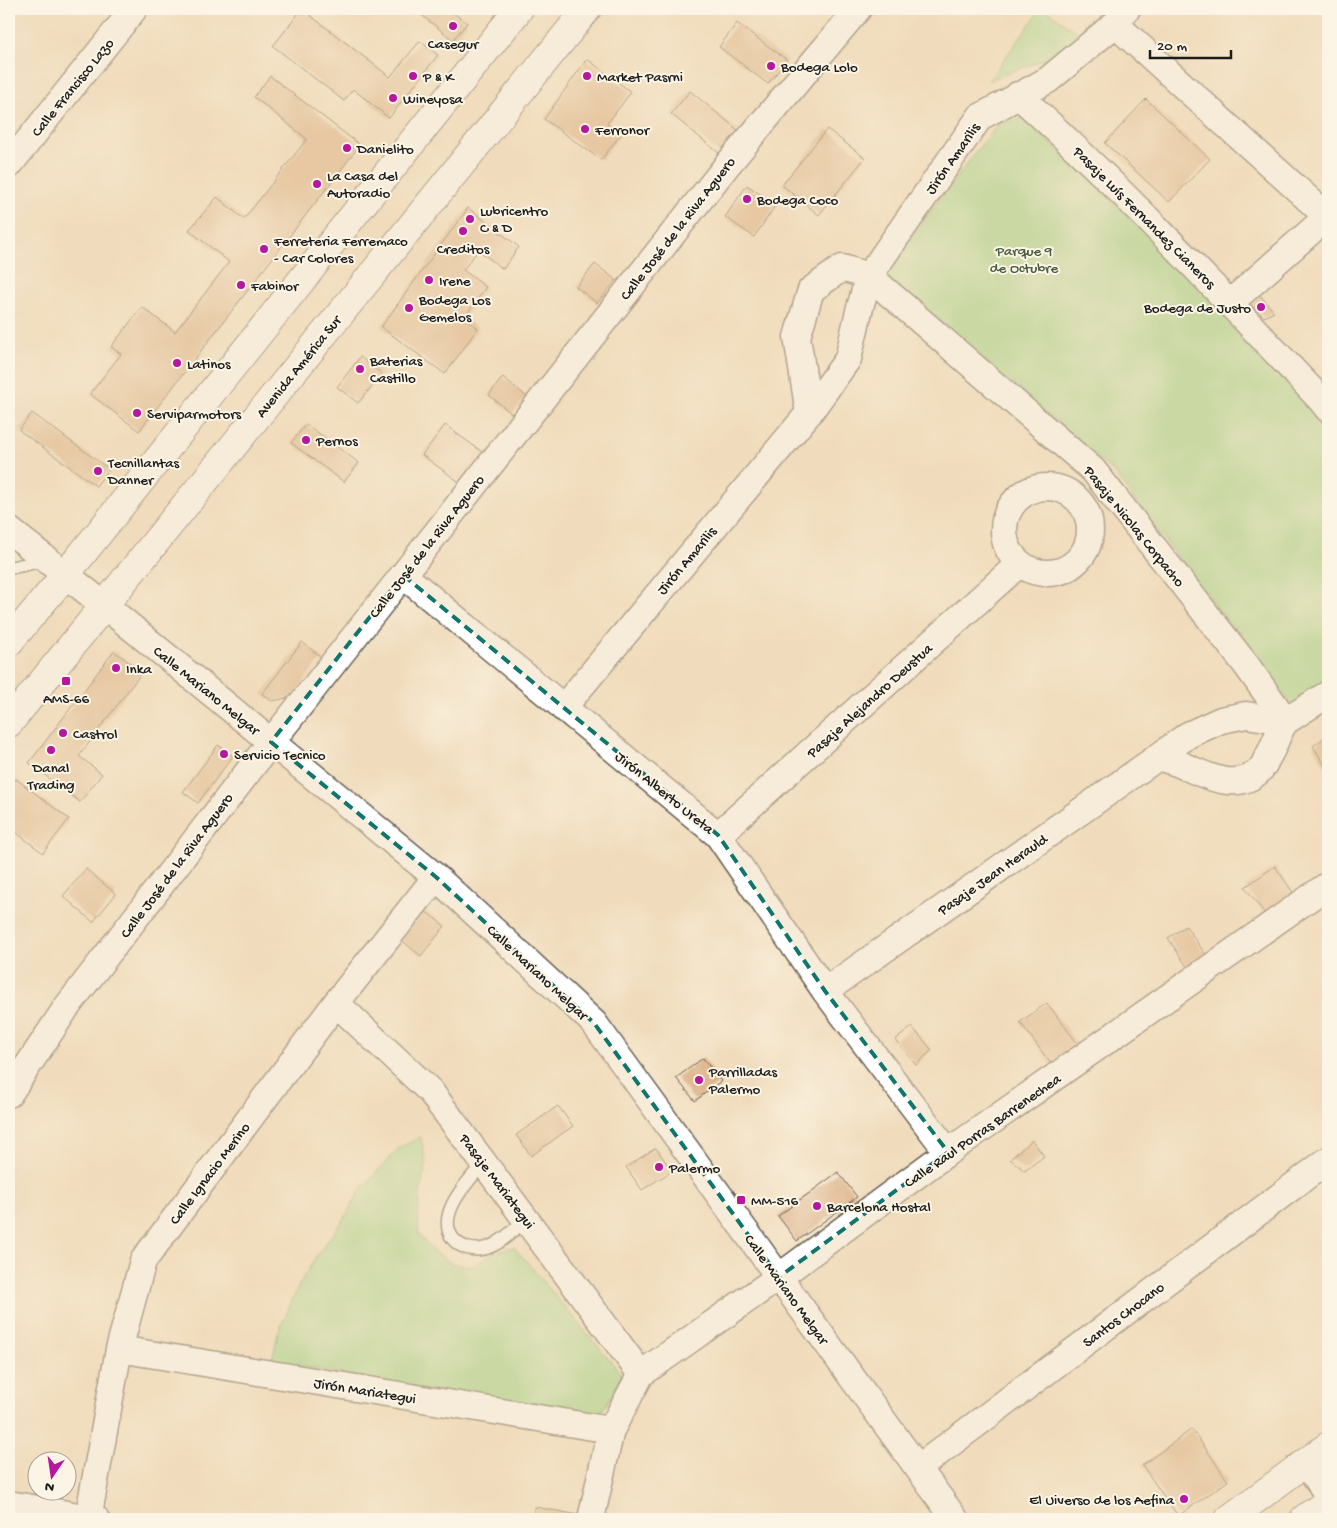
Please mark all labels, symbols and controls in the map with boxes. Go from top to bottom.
marker: Casegur [447,20,459,32]
scale bar [1150,28,1231,60]
street label: Calle Francisco Lazo [28,35,119,141]
place label: Casegur [428,36,480,54]
text: 20 m [1157,38,1187,56]
place label: Bodega Lolo [780,59,858,77]
marker: Bodega Lolo [765,60,777,72]
place label: P & K [422,69,455,87]
place label: Market Pasrni [597,69,683,87]
marker: P & K [407,70,419,82]
marker: Market Pasrni [581,70,593,82]
place label: Wineyosa [403,91,464,109]
marker: Wineyosa [387,92,399,104]
street label: Jirón Amarilis [922,119,985,198]
place label: Ferronor [594,122,651,140]
marker: Ferronor [579,123,591,135]
place label: Danielito [356,141,414,159]
marker: Danielito [341,142,353,154]
street label: Pasaje Luís Fernandez Cianeros [1068,143,1219,294]
street label: Calle José de la Riva Aguero [617,154,740,305]
place label: La Casa del Autoradio [327,168,398,203]
marker: La Casa del Autoradio [311,178,323,190]
place label: Bodega Coco [756,192,838,210]
marker: Bodega Coco [741,193,753,205]
place label: Lubricentro C & D [480,203,548,238]
marker: Lubricentro C & D [464,213,476,225]
marker: Creditos [457,225,469,237]
place label: Ferreteria Ferremaco - Car Colores [273,233,408,268]
place label: Creditos [437,241,490,259]
marker: Ferreteria Ferremaco - Car Colores [258,243,270,255]
park label: Parque 9 de Octubre [990,243,1058,278]
place label: Irene [439,273,471,291]
marker: Irene [423,274,435,286]
place label: Fabinor [250,278,300,296]
marker: Fabinor [235,279,247,291]
place label: Bodega Los Gemelos [418,292,491,327]
place label: Bodega de Justo [1143,300,1251,318]
marker: Bodega de Justo [1255,301,1267,313]
marker: Bodega Los Gemelos [403,302,415,314]
street label: Avenida América Sur [253,311,347,422]
place label: Baterias Castillo [369,353,423,388]
place label: Latinos [187,356,231,374]
marker: Latinos [171,357,183,369]
marker: Baterias Castillo [354,363,366,375]
place label: Serviparmotors [147,406,242,424]
marker: Serviparmotors [131,407,143,419]
place label: Pernos [315,433,358,451]
marker: Pernos [300,434,312,446]
place label: Tecnillantas Danner [107,455,180,490]
street label: Pasaje Nicolas Corpacho [1078,462,1188,592]
marker: Tecnillantas Danner [92,465,104,477]
street label: Calle José de la Riva Aguero [366,472,489,623]
street label: Jirón Amarilis [654,523,722,599]
street label: Pasaje Alejandro Deustua [803,640,937,763]
street label: Calle Mariano Melgar [149,643,264,741]
place label: Inka [126,661,152,679]
marker: Inka [110,662,122,674]
marker: AMS-66 [60,675,72,687]
place label: AMS-66 [43,691,89,709]
place label: Castrol [73,726,118,744]
marker: Castrol [57,727,69,739]
marker: Danal Trading [45,744,57,756]
place label: Servicio Tecnico [234,747,326,765]
marker: Servicio Tecnico [218,748,230,760]
street label: Jirón Alberto Ureta [611,748,717,839]
place label: Danal Trading [26,760,75,795]
street label: Calle José de la Riva Aguero [117,790,238,942]
street label: Pasaje Jean Herauld [934,830,1052,921]
street label: Calle Mariano Melgar [482,922,592,1026]
place label: Parrilladas Palermo [708,1064,778,1099]
street label: Calle Raul Porras Barrenechea [901,1070,1065,1193]
marker: Parrilladas Palermo [693,1074,705,1086]
street label: Calle Ignacio Merino [166,1119,255,1229]
street label: Pasaje Mariategui [454,1130,538,1233]
place label: Palermo [668,1160,721,1178]
marker: Palermo [653,1161,665,1173]
place label: MM-516 [751,1193,798,1211]
marker: MM-516 [735,1194,747,1206]
place label: Barcelona Hostal [826,1199,931,1217]
marker: Barcelona Hostal [811,1200,823,1212]
street label: Calle Mariano Melgar [739,1231,832,1350]
street label: Santos Chocano [1080,1279,1169,1352]
street label: Jirón Mariategui [312,1375,417,1409]
north arrow [28,1450,78,1500]
text: N [43,1477,56,1496]
place label: El Uiverso de los Aefina [1029,1492,1175,1510]
marker: El Uiverso de los Aefina [1178,1493,1190,1505]

